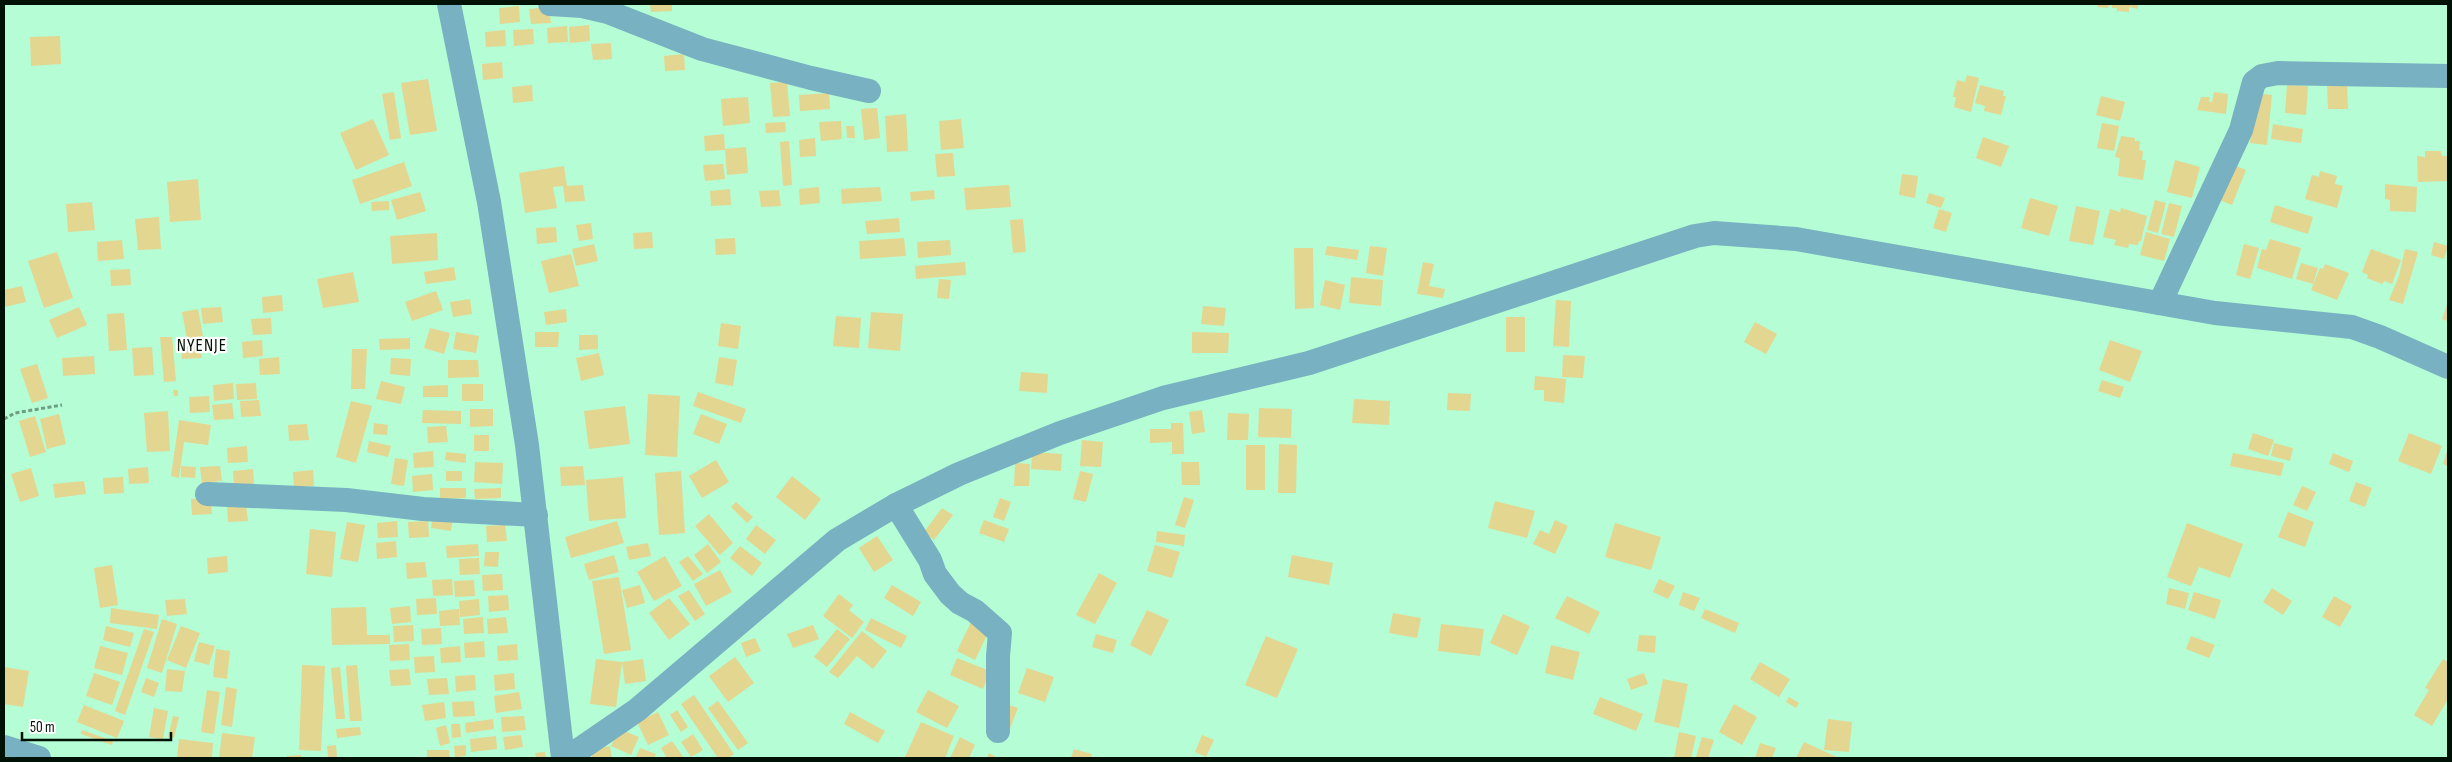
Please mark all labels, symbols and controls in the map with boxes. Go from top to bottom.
district label: NYENJE [177,335,227,356]
scale bar [22,710,171,742]
text: 50 m [30,718,55,737]

